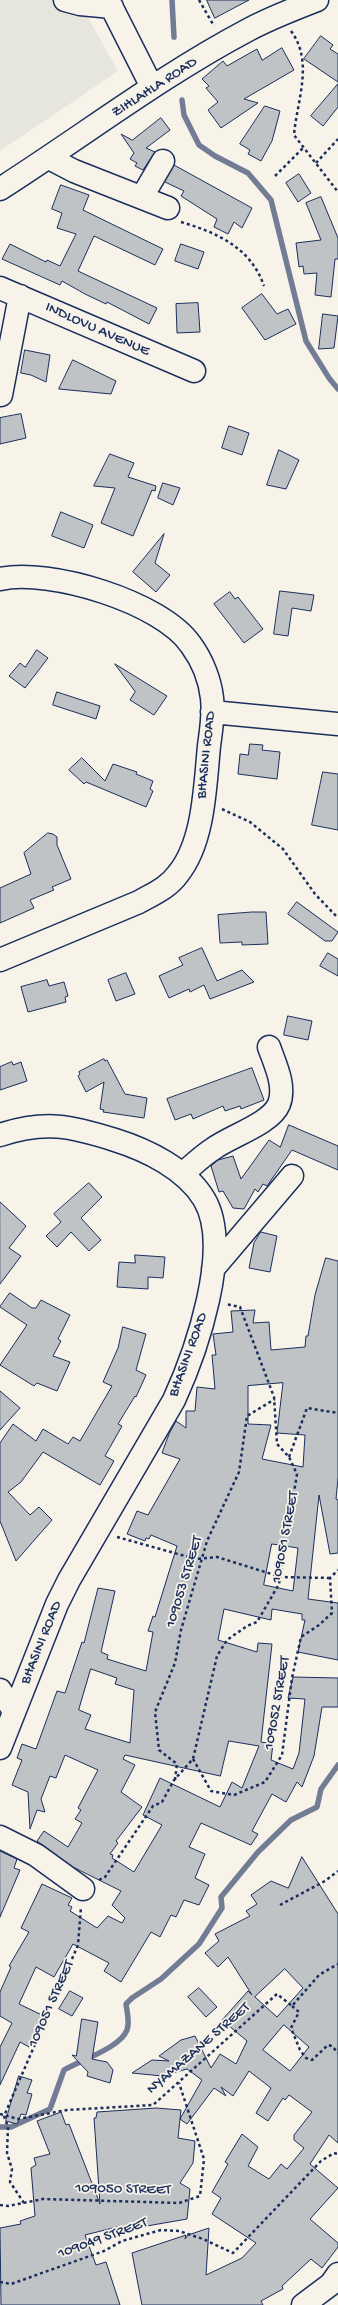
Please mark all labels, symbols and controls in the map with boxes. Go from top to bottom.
street label: ZIHLAHLA ROAD [109,54,201,122]
street label: INDLOVU AVENUE [42,299,152,361]
street label: BHASINI ROAD [193,710,221,800]
street label: BHASINI ROAD [165,1311,213,1399]
street label: 109051 STREET [268,1490,304,1584]
street label: 109053 STREET [163,1534,207,1630]
street label: BHASINI ROAD [17,1599,67,1687]
street label: 109052 STREET [261,1655,295,1751]
street label: 109051 STREET [25,1958,79,2050]
street label: NYAMAZANE STREET [144,1999,254,2099]
street label: 109050 STREET [75,2180,171,2200]
street label: 109049 STREET [56,2214,150,2264]

